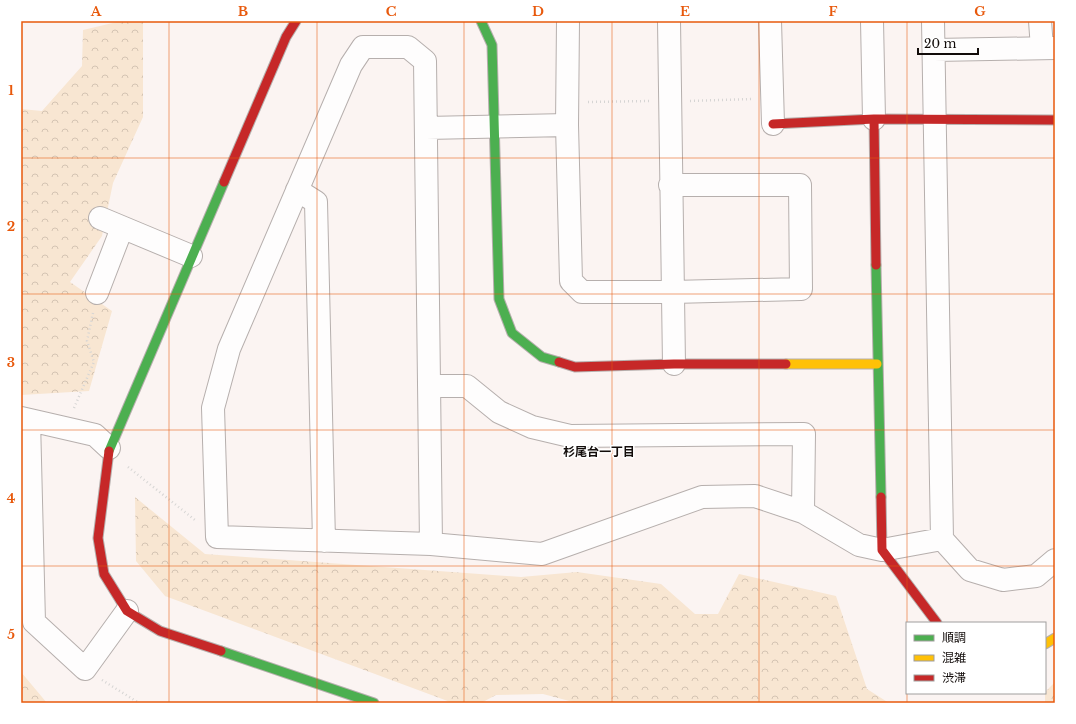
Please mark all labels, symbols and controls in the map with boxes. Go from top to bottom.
text: A [90,3,102,20]
text: B [238,3,248,20]
text: C [386,3,397,20]
text: D [532,3,544,20]
text: E [680,3,690,20]
text: F [829,3,838,20]
text: G [974,3,986,20]
scale bar [918,30,978,56]
text: 20 m [924,36,956,51]
text: 1 [8,82,14,99]
text: 2 [7,218,15,235]
text: 3 [7,354,15,371]
district label: 杉尾台一丁目 [563,444,635,459]
text: 4 [7,490,16,507]
legend [906,622,1046,694]
text: 5 [7,626,15,643]
text: 順調 [942,630,966,645]
text: 混雑 [942,650,966,665]
text: 渋滞 [942,670,966,685]

